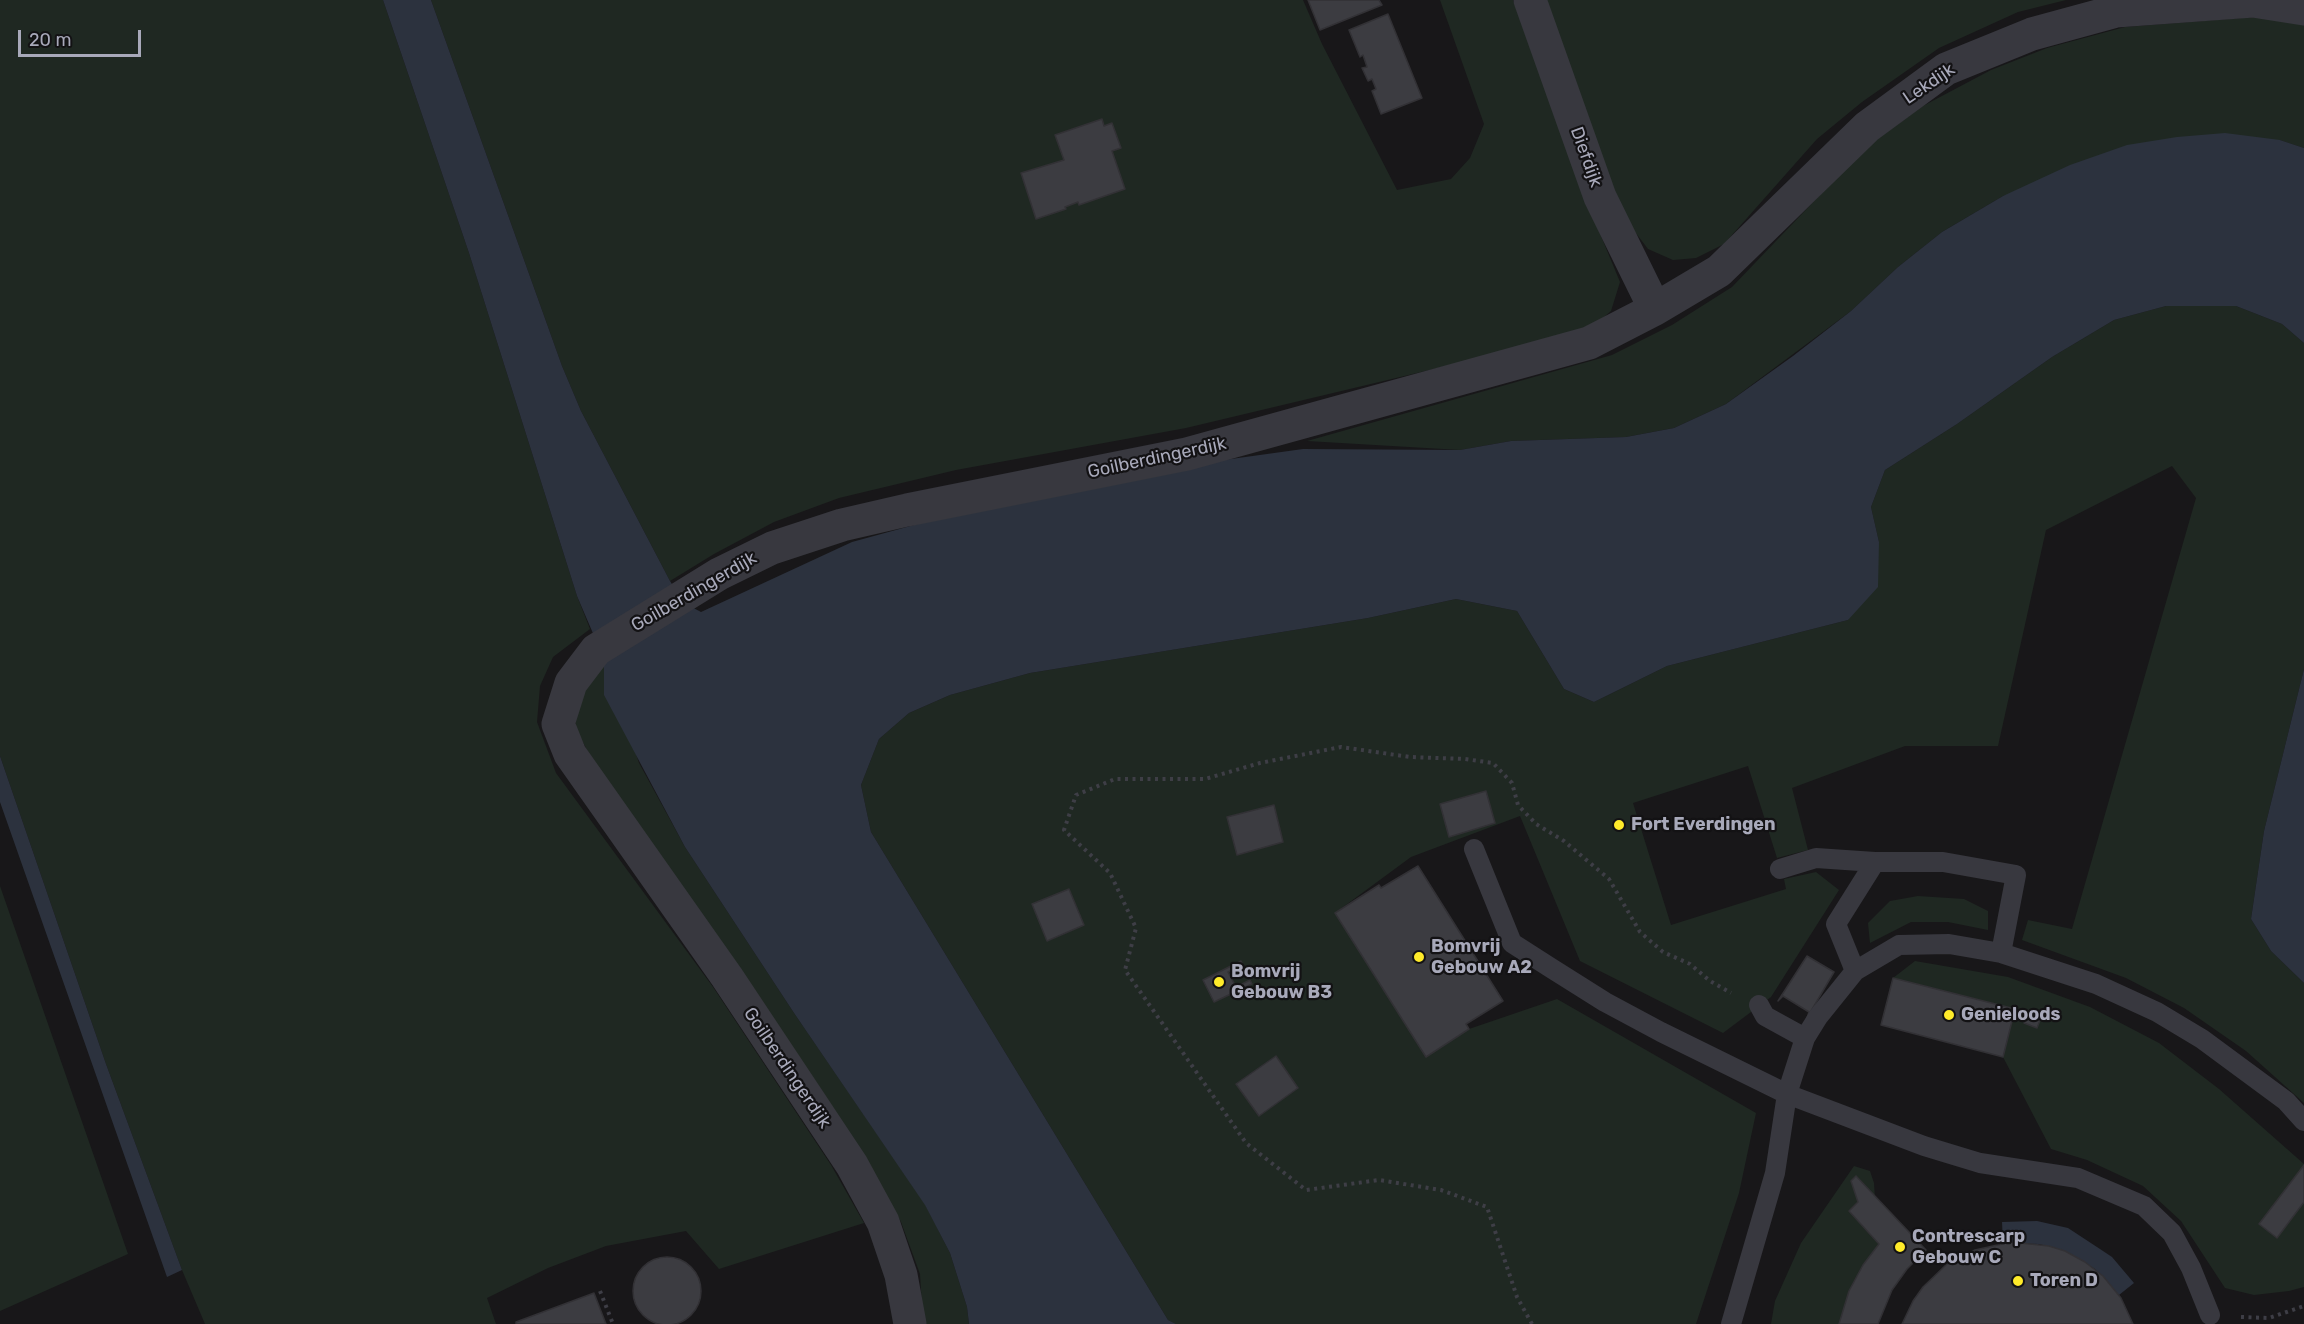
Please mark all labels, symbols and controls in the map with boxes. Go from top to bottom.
scale bar [21,18,144,56]
text: 20 m [29,29,71,51]
street label: Lekdijk [1899,59,1959,109]
street label: Diefdijk [1565,124,1607,190]
street label: Goilberdingerdijk [1086,433,1228,483]
street label: Goilberdingerdijk [627,547,761,637]
place label: Fort Everdingen [1631,814,1776,836]
marker: Fort Everdingen [1612,818,1626,832]
place label: Bomvrij Gebouw A2 [1431,936,1532,978]
marker: Bomvrij Gebouw A2 [1412,950,1426,964]
place label: Bomvrij Gebouw B3 [1231,961,1332,1004]
marker: Bomvrij Gebouw B3 [1212,975,1226,989]
street label: Goilberdingerdijk [739,1003,835,1133]
place label: Genieloods [1961,1004,2061,1026]
marker: Genieloods [1942,1008,1956,1022]
place label: Contrescarp Gebouw C [1912,1226,2025,1268]
marker: Contrescarp Gebouw C [1893,1240,1907,1254]
place label: Toren D [2030,1270,2098,1292]
marker: Toren D [2011,1274,2025,1288]

